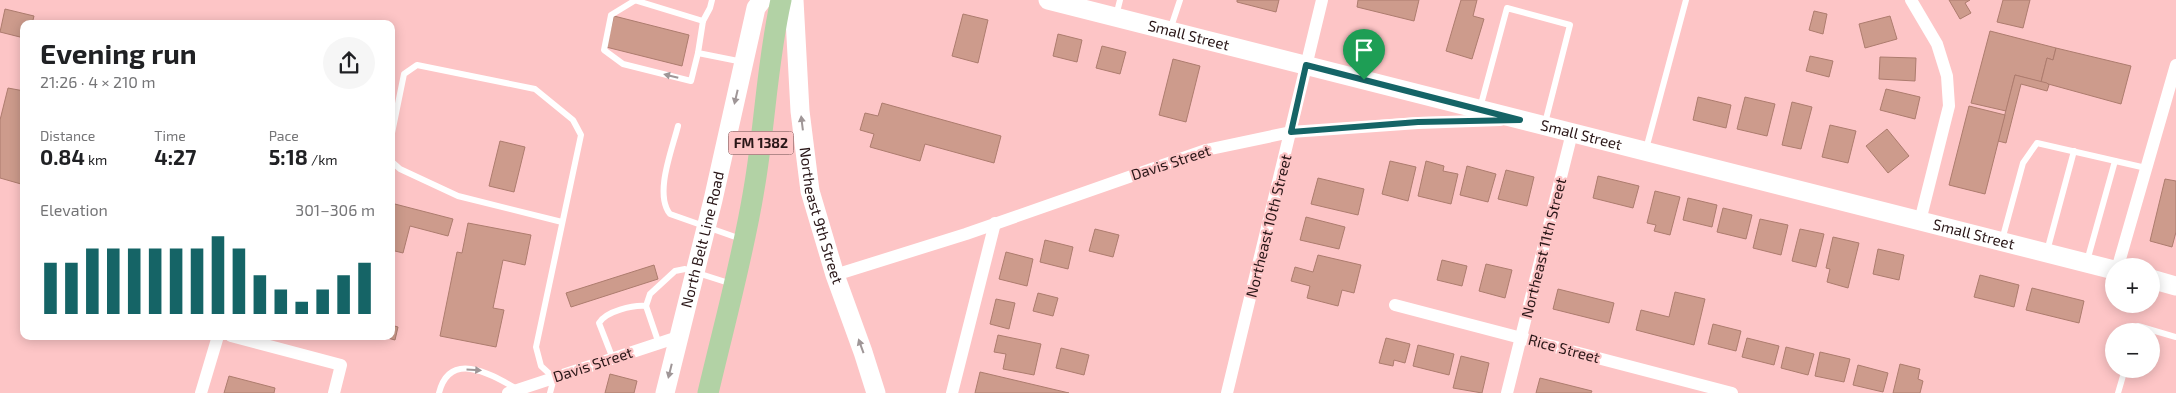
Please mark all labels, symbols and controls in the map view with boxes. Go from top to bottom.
street label: Small Street [1146,16,1232,54]
pin [1343,29,1385,80]
text: Evening run [40,36,197,70]
icon: arrive [1350,36,1378,64]
button: share [323,37,375,89]
text: 21:26 · 4 × 210 m [40,72,156,91]
one-way arrow [664,72,679,80]
one-way arrow [732,90,740,105]
one-way arrow [797,115,805,131]
street label: Small Street [1539,115,1624,153]
text: Distance [40,127,95,144]
text: Time [154,127,186,144]
text: Pace [269,127,299,144]
road number: FM 1382 [728,132,794,154]
street label: Davis Street [1129,141,1213,183]
text: 0.84 [40,144,85,169]
text: 4:27 [154,144,196,169]
text: 5:18 [269,144,308,169]
street label: Northeast 9th Street [797,146,848,286]
text: km [85,151,107,168]
text: /km [308,151,338,168]
street label: Northeast 10th Street [1242,152,1295,299]
street label: North Belt Line Road [677,169,727,309]
street label: Northeast 11th Street [1517,175,1569,320]
text: Elevation [40,200,108,219]
text: 301–306 m [295,200,375,219]
street label: Small Street [1931,215,2017,253]
map controls [2105,258,2160,378]
button: + [2105,258,2160,313]
button: − [2105,323,2160,378]
street label: Rice Street [1527,330,1602,366]
one-way arrow [857,339,864,354]
street label: Davis Street [551,343,635,385]
one-way arrow [666,363,674,378]
one-way arrow [467,366,483,374]

